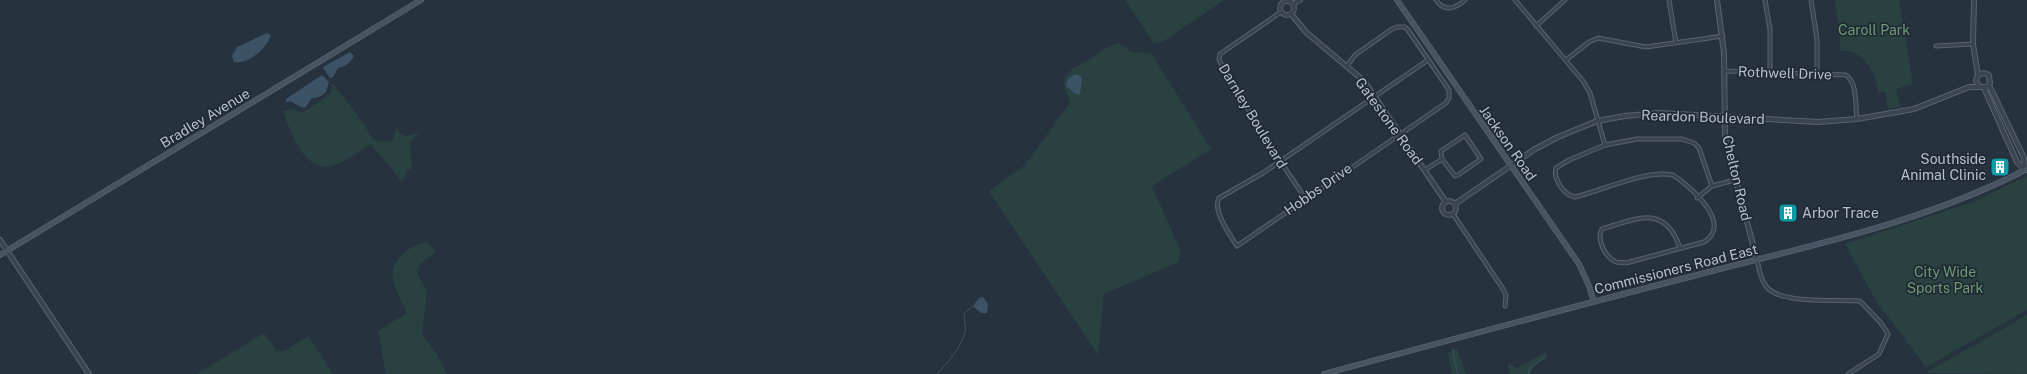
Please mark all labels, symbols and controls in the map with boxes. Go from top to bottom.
park label: Caroll Park [1838,22,1910,38]
street label: Darnley Boulevard [1215,61,1291,171]
street label: Rothwell Drive [1738,63,1832,83]
street label: Gatestone Road [1352,74,1426,168]
street label: Bradley Avenue [157,85,253,151]
street label: Jackson Road [1476,102,1540,184]
street label: Reardon Boulevard [1641,107,1765,127]
street label: Chelton Road [1719,134,1755,222]
place label: Southside Animal Clinic [1900,151,1986,183]
building icon: Southside Animal Clinic [1989,156,2011,178]
street label: Hobbs Drive [1281,160,1355,218]
building icon: Arbor Trace [1777,202,1799,224]
place label: Arbor Trace [1802,205,1879,221]
street label: Commissioners Road East [1593,241,1759,297]
park label: City Wide Sports Park [1907,264,1983,296]

